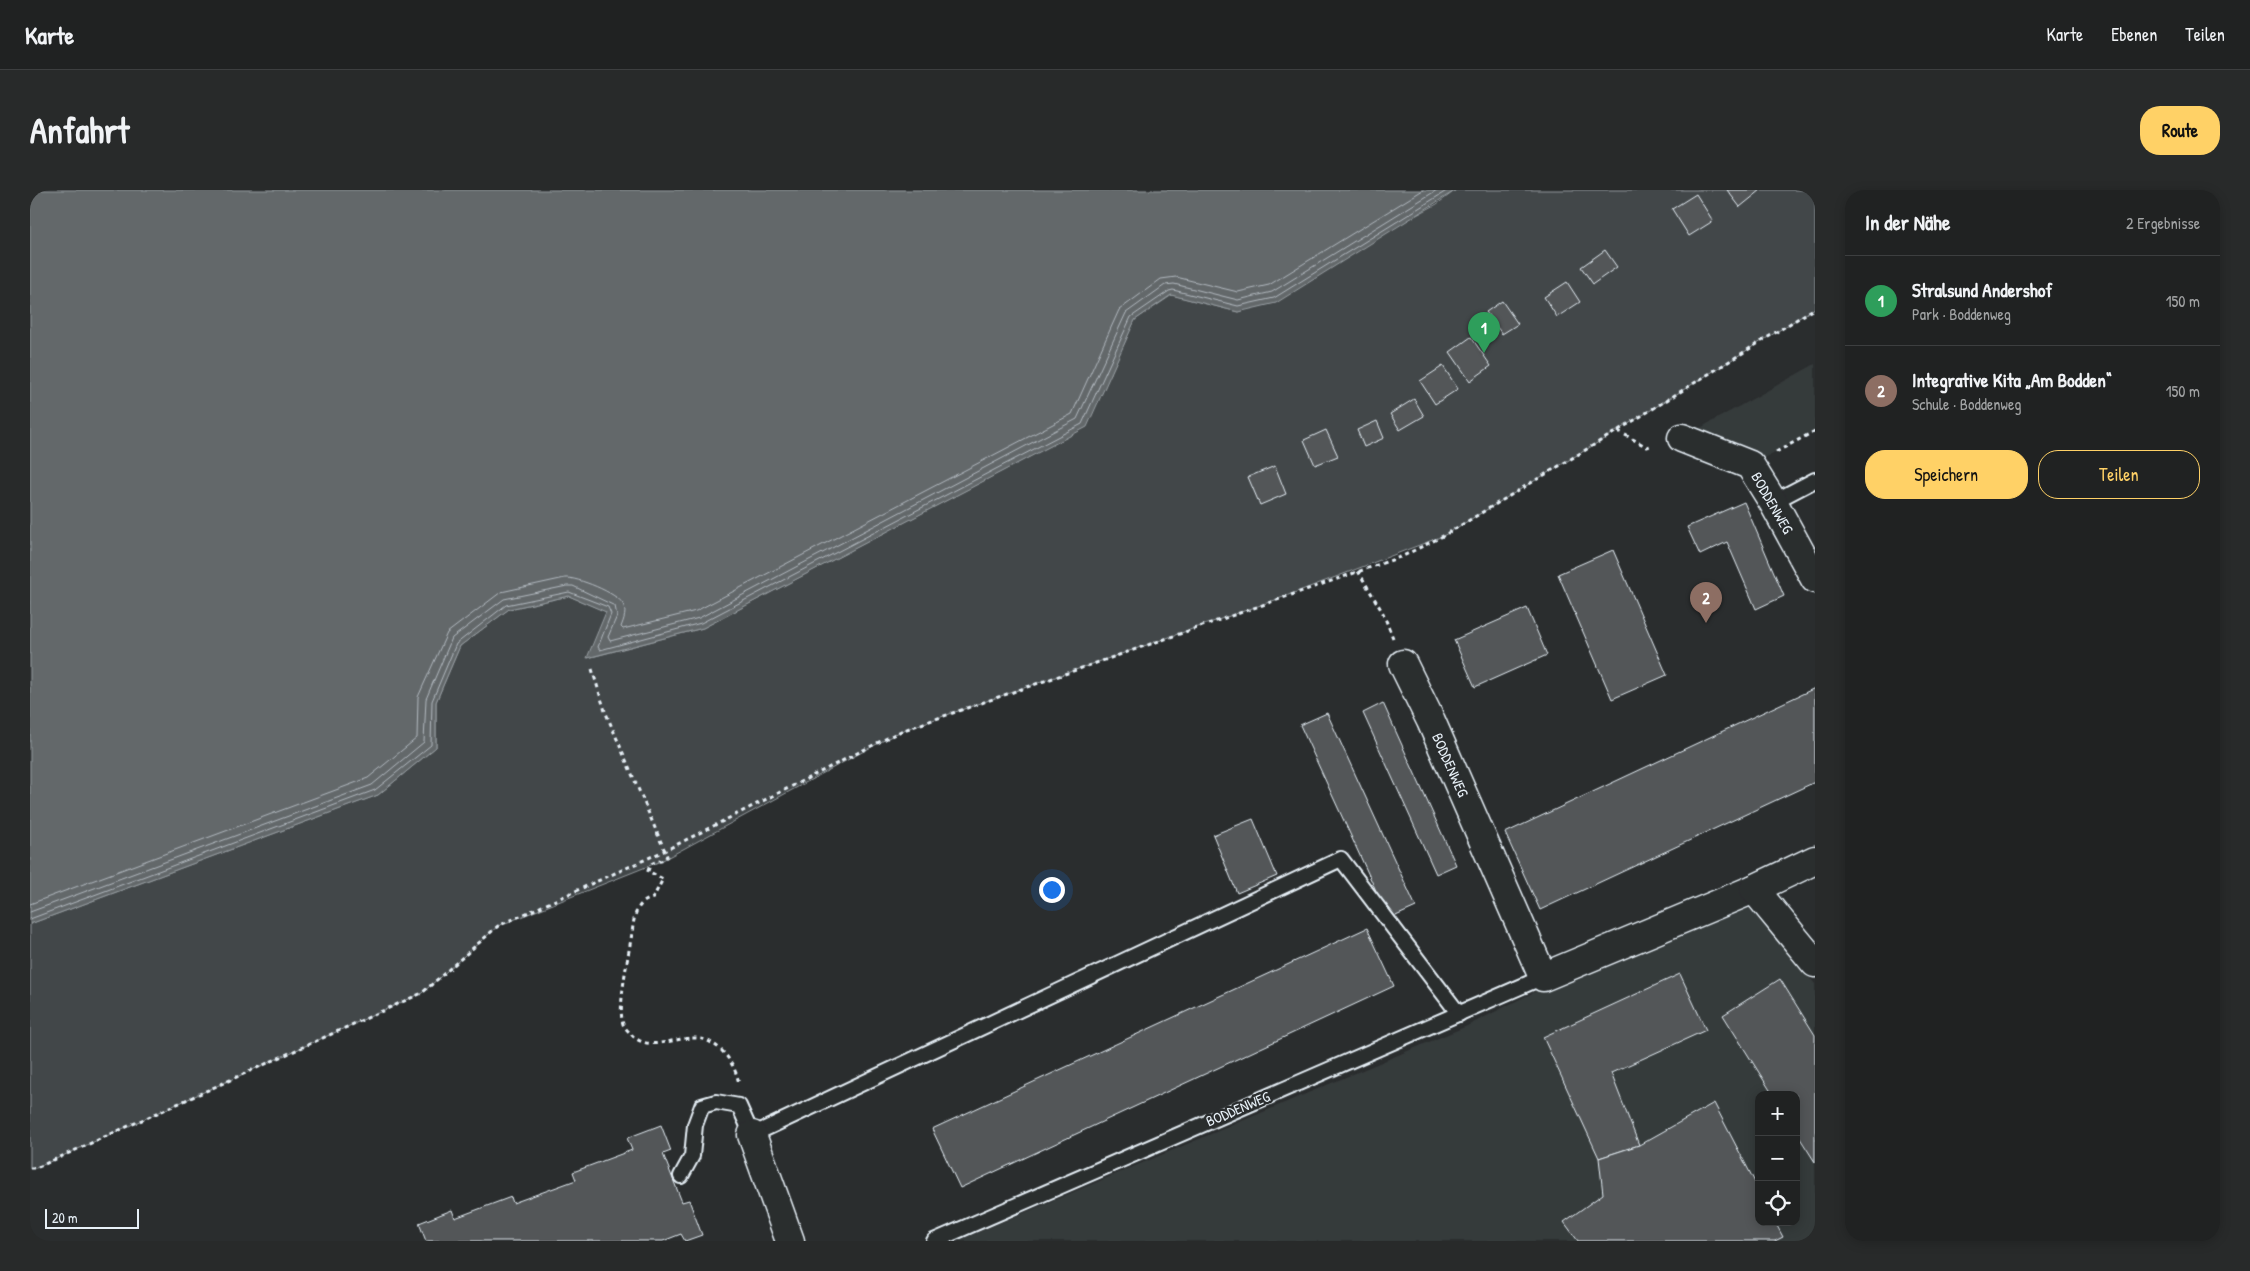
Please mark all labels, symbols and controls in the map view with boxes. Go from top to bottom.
text: Karte [25,19,74,51]
text: Karte [2047,22,2083,47]
text: Ebenen [2111,22,2157,47]
text: Teilen [2185,22,2225,47]
button: Route [2140,106,2220,155]
text: Anfahrt [30,107,129,154]
text: In der Nähe [1865,208,1950,237]
text: 2 Ergebnisse [2126,212,2200,234]
text: Stralsund Andershof [1912,277,2052,303]
text: 1 [1878,290,1884,312]
text: 150 m [2166,290,2200,312]
text: Park · Boddenweg [1912,303,2011,325]
pin: 1 [1468,312,1500,353]
text: Integrative Kita „Am Bodden“ [1912,367,2112,393]
text: 2 [1877,380,1885,402]
text: 150 m [2166,380,2200,402]
text: Schule · Boddenweg [1912,393,2021,415]
button: Speichern [1865,450,2028,499]
button: Teilen [2038,450,2200,499]
street label: BODDENWEG [1746,468,1799,538]
pin: 2 [1690,582,1722,623]
street label: BODDENWEG [1427,730,1474,801]
your location [1039,877,1065,903]
street label: BODDENWEG [1202,1085,1274,1131]
map controls [1755,1091,1800,1226]
button: + [1755,1091,1800,1136]
button: − [1755,1136,1800,1181]
button: locate [1755,1181,1800,1226]
scale bar [45,1206,139,1229]
text: 20 m [52,1208,78,1227]

